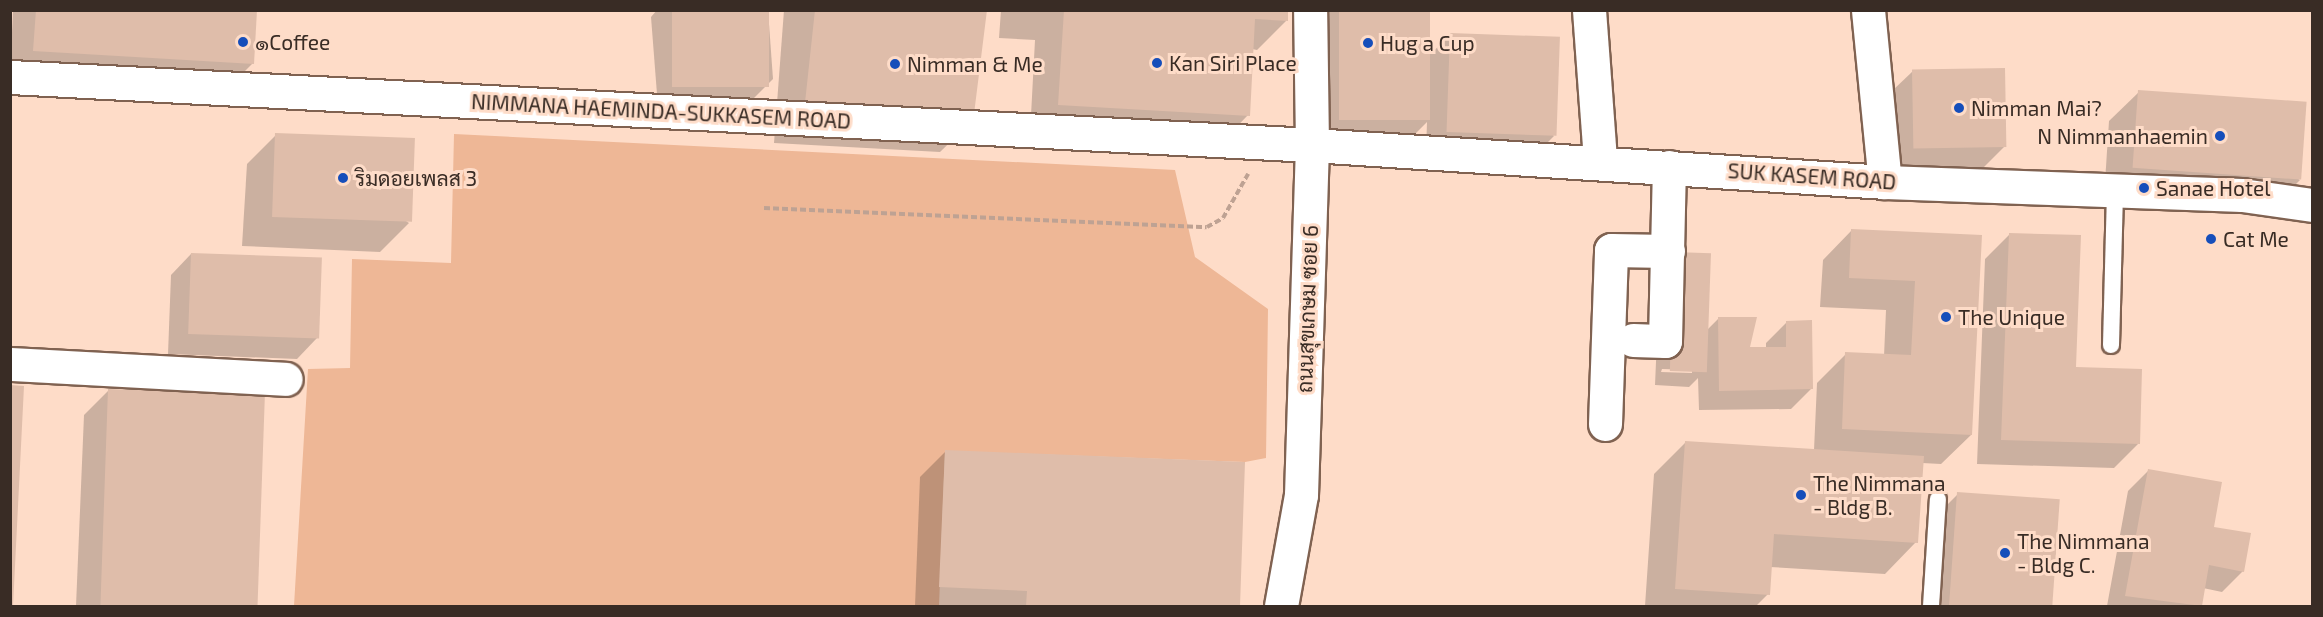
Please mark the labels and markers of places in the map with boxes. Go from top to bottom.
place label: ๑Coffee [255,29,330,55]
place label: Hug a Cup [1380,30,1475,56]
marker: ๑Coffee [236,35,250,49]
marker: Hug a Cup [1361,36,1375,50]
place label: Kan Siri Place [1169,50,1297,76]
place label: Nimman & Me [907,51,1043,77]
marker: Kan Siri Place [1150,56,1164,70]
marker: Nimman & Me [888,57,902,71]
place label: Nimman Mai? [1971,95,2102,121]
marker: Nimman Mai? [1952,101,1966,115]
place label: N Nimmanhaemin [2037,123,2208,149]
marker: N Nimmanhaemin [2213,129,2227,143]
place label: ริมดอยเพลส 3 [355,165,477,191]
marker: ริมดอยเพลส 3 [336,171,350,185]
place label: Sanae Hotel [2156,175,2270,201]
marker: Sanae Hotel [2137,181,2151,195]
place label: Cat Me [2223,226,2289,252]
marker: Cat Me [2204,232,2218,246]
place label: The Unique [1958,304,2065,330]
marker: The Unique [1939,310,1953,324]
place label: The Nimmana - Bldg B. [1813,470,1945,520]
marker: The Nimmana - Bldg B. [1794,488,1808,502]
place label: The Nimmana - Bldg C. [2017,528,2149,578]
marker: The Nimmana - Bldg C. [1998,546,2012,560]

